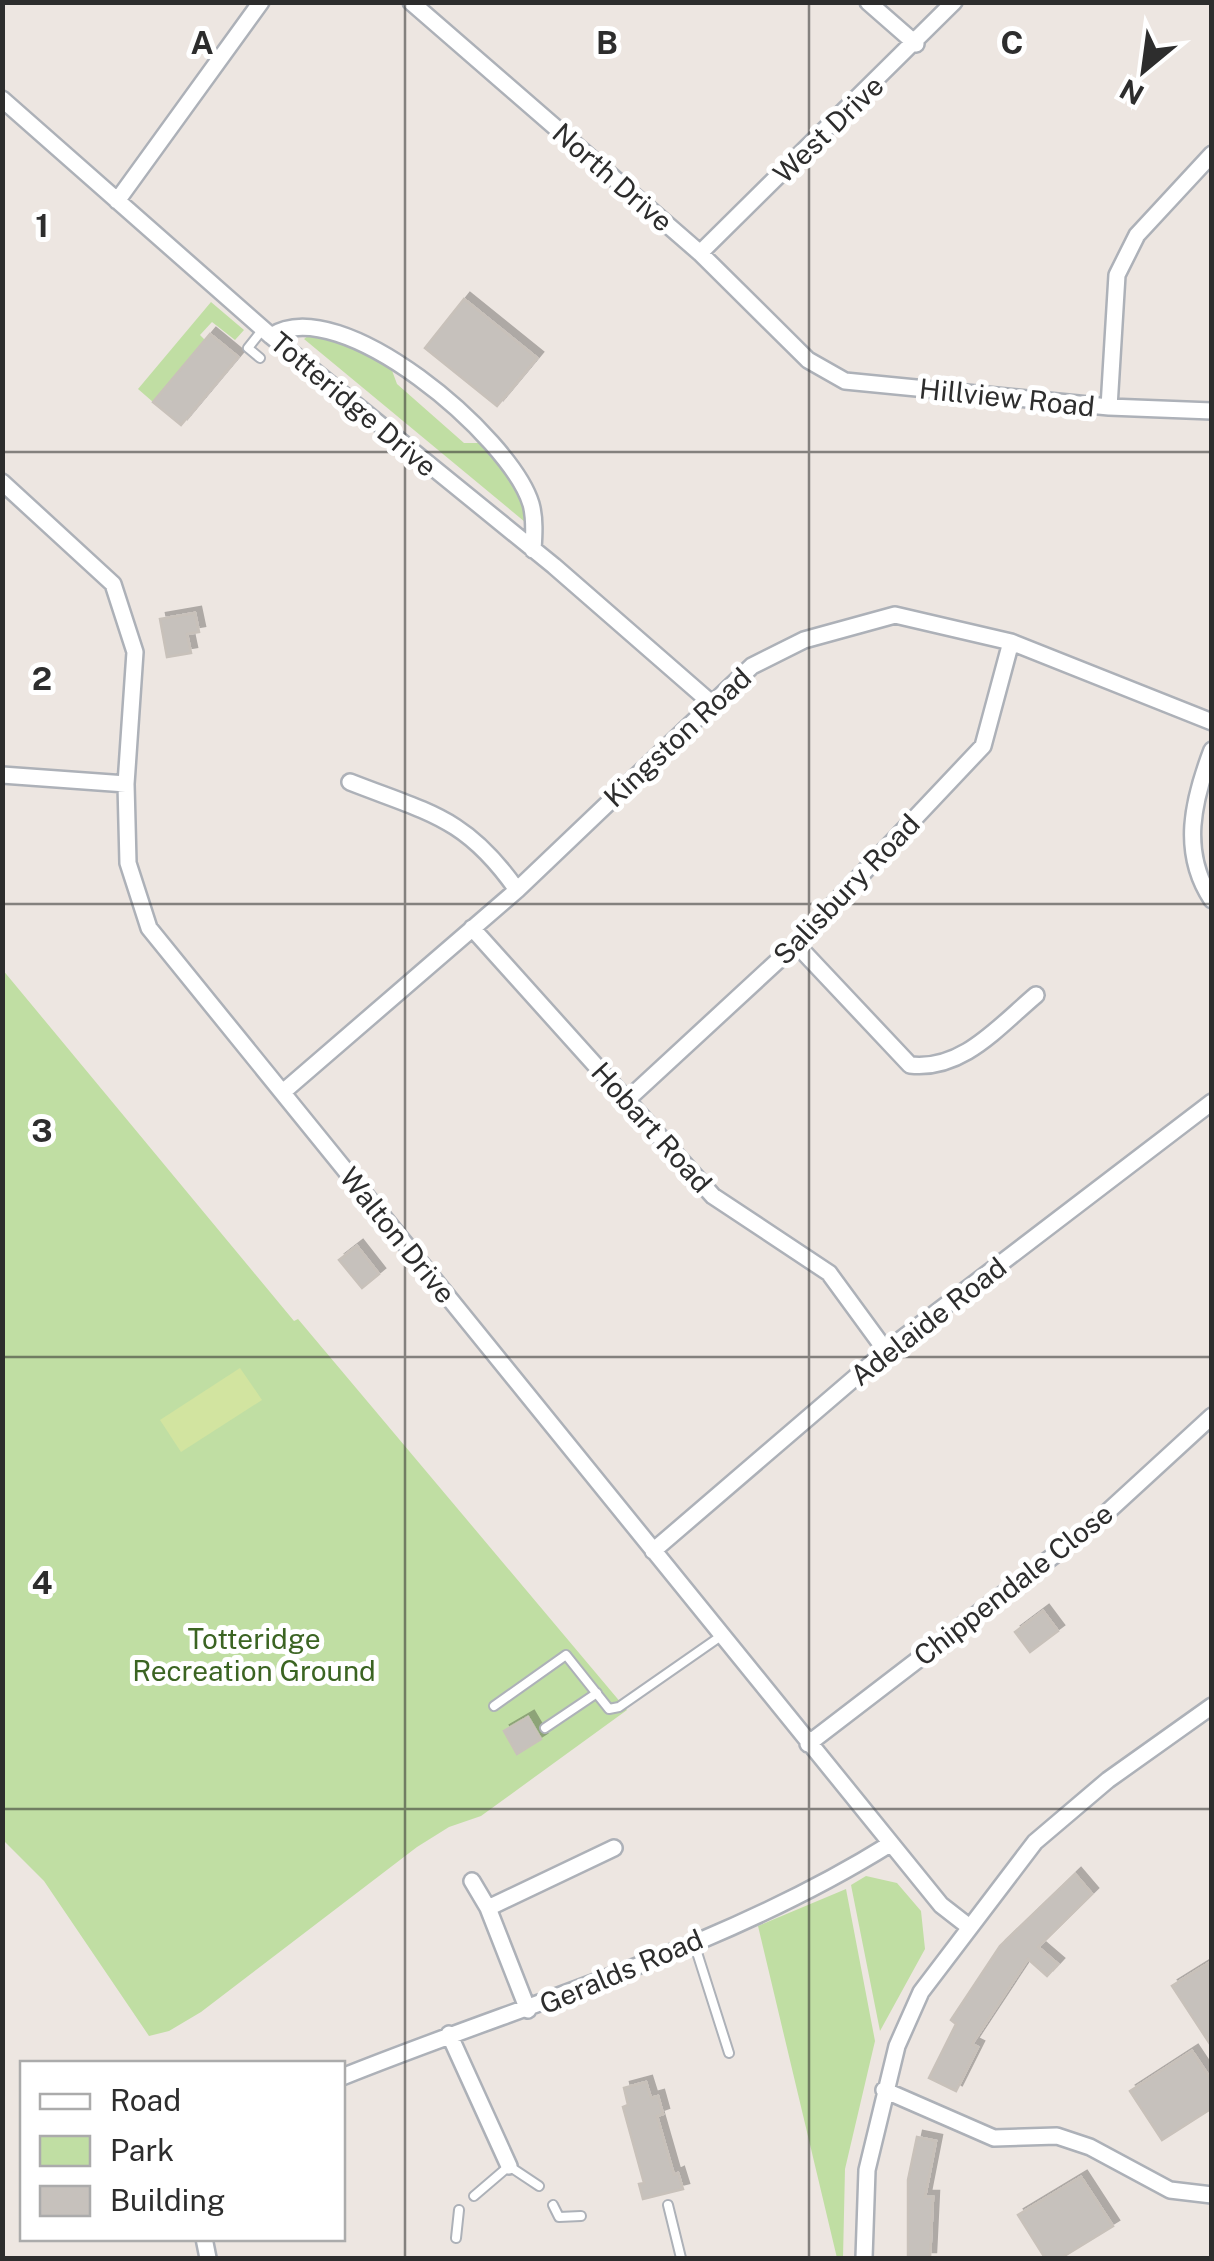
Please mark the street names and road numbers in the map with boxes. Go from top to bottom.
street label: West Drive [766,69,890,189]
street label: North Drive [546,116,680,238]
street label: Totteridge Drive [264,325,444,483]
street label: Hillview Road [918,371,1096,423]
street label: Kingston Road [597,661,757,813]
street label: Salisbury Road [766,807,926,971]
street label: Hobart Road [585,1055,719,1199]
street label: Walton Drive [333,1161,463,1309]
street label: Adelaide Road [844,1250,1012,1392]
street label: Chippendale Close [907,1496,1119,1672]
street label: Geralds Road [534,1922,708,2020]

